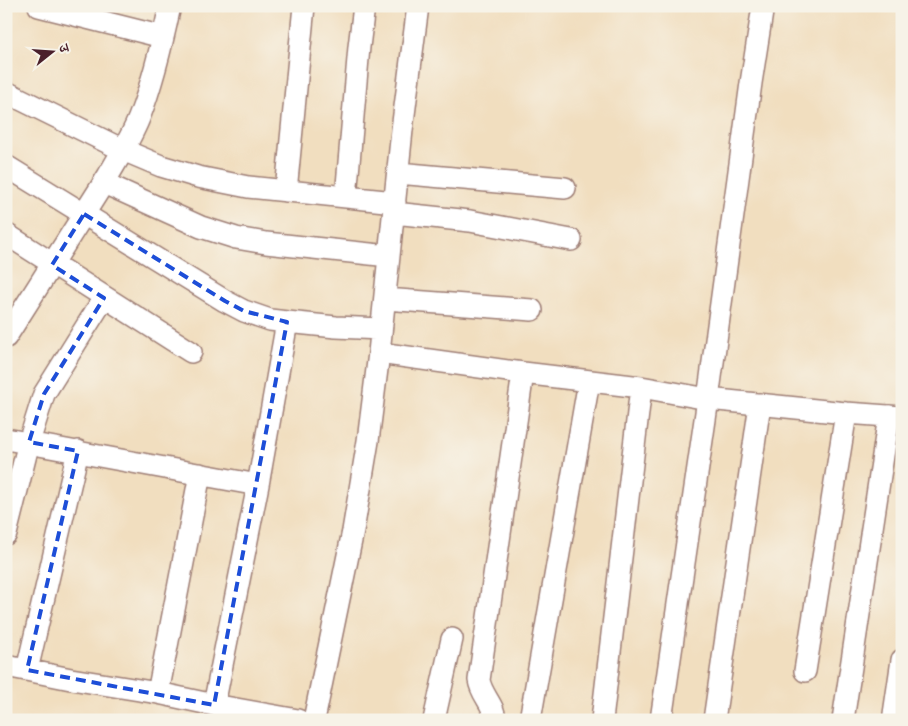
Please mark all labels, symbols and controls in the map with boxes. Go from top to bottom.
north arrow [28,28,78,78]
text: उ [52,41,73,56]

